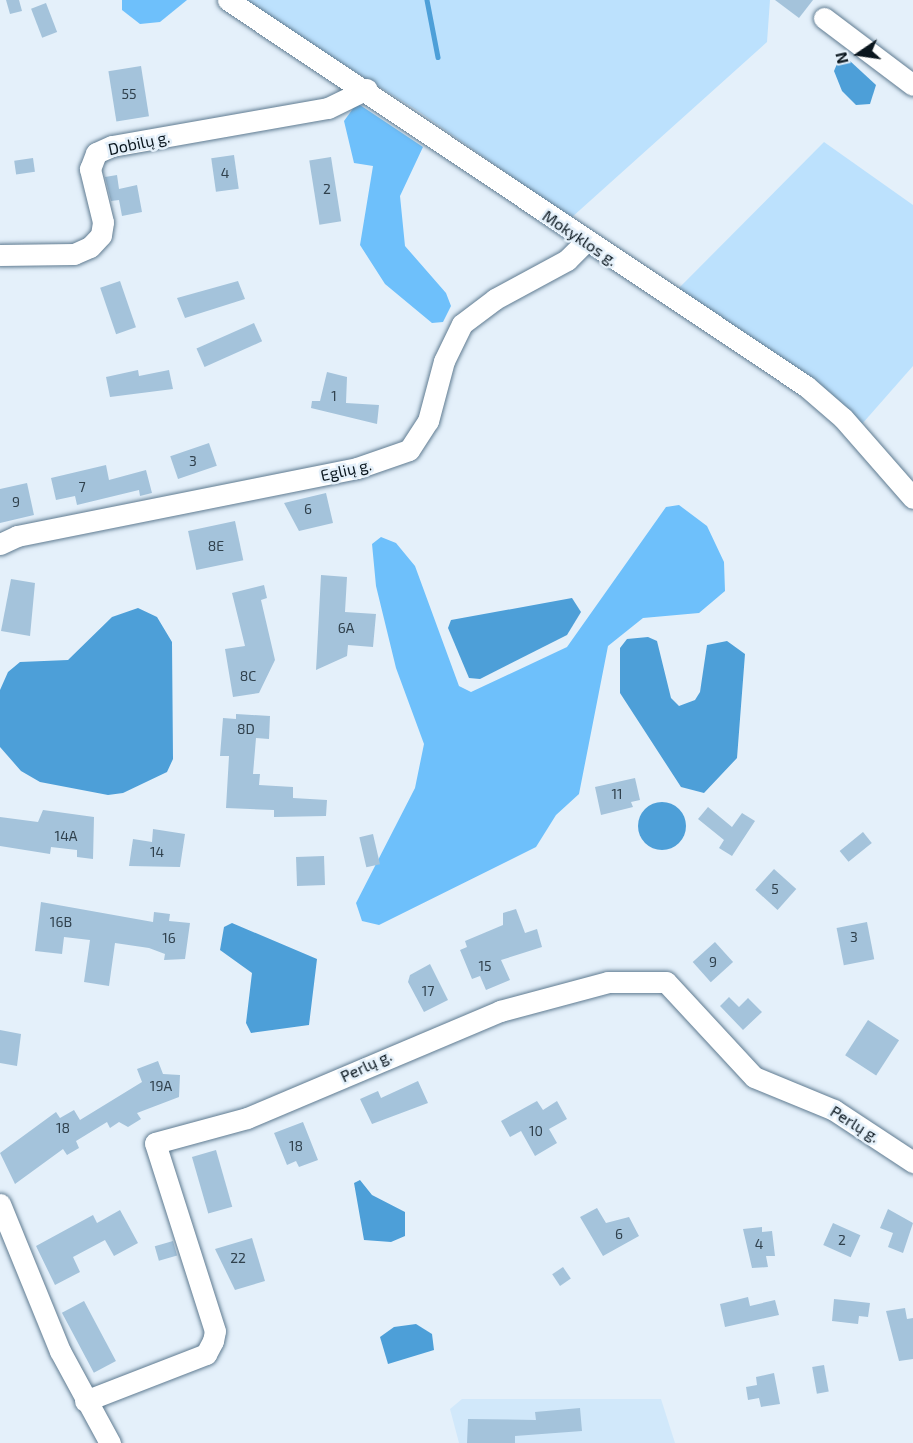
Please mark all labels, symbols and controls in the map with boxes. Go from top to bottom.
north arrow [829,24,889,84]
text: N [830,50,852,66]
house number: 55 [121,86,137,102]
street label: Dobilų g. [106,127,172,159]
house number: 4 [221,165,229,181]
house number: 2 [323,181,331,197]
street label: Mokyklos g. [539,206,621,270]
house number: 1 [331,388,337,404]
house number: 3 [189,453,197,469]
street label: Eglių g. [319,455,373,485]
house number: 7 [78,479,86,495]
house number: 9 [12,494,20,510]
house number: 6 [304,501,312,517]
house number: 8E [208,538,224,554]
house number: 6A [338,620,354,636]
house number: 8C [240,668,256,684]
house number: 8D [237,721,255,737]
house number: 11 [611,786,623,802]
house number: 14A [55,828,77,844]
house number: 14 [150,844,164,860]
house number: 5 [771,881,779,897]
house number: 16B [50,914,72,930]
house number: 3 [850,929,858,945]
house number: 16 [162,930,176,946]
house number: 9 [709,954,717,970]
house number: 15 [478,958,492,974]
house number: 17 [422,983,434,999]
street label: Perlų g. [337,1046,395,1086]
house number: 19A [150,1078,172,1094]
street label: Perlų g. [827,1101,883,1147]
house number: 18 [56,1120,70,1136]
house number: 10 [529,1123,543,1139]
house number: 18 [289,1138,303,1154]
house number: 6 [615,1226,623,1242]
house number: 2 [838,1232,846,1248]
house number: 4 [755,1236,763,1252]
house number: 22 [230,1250,246,1266]

